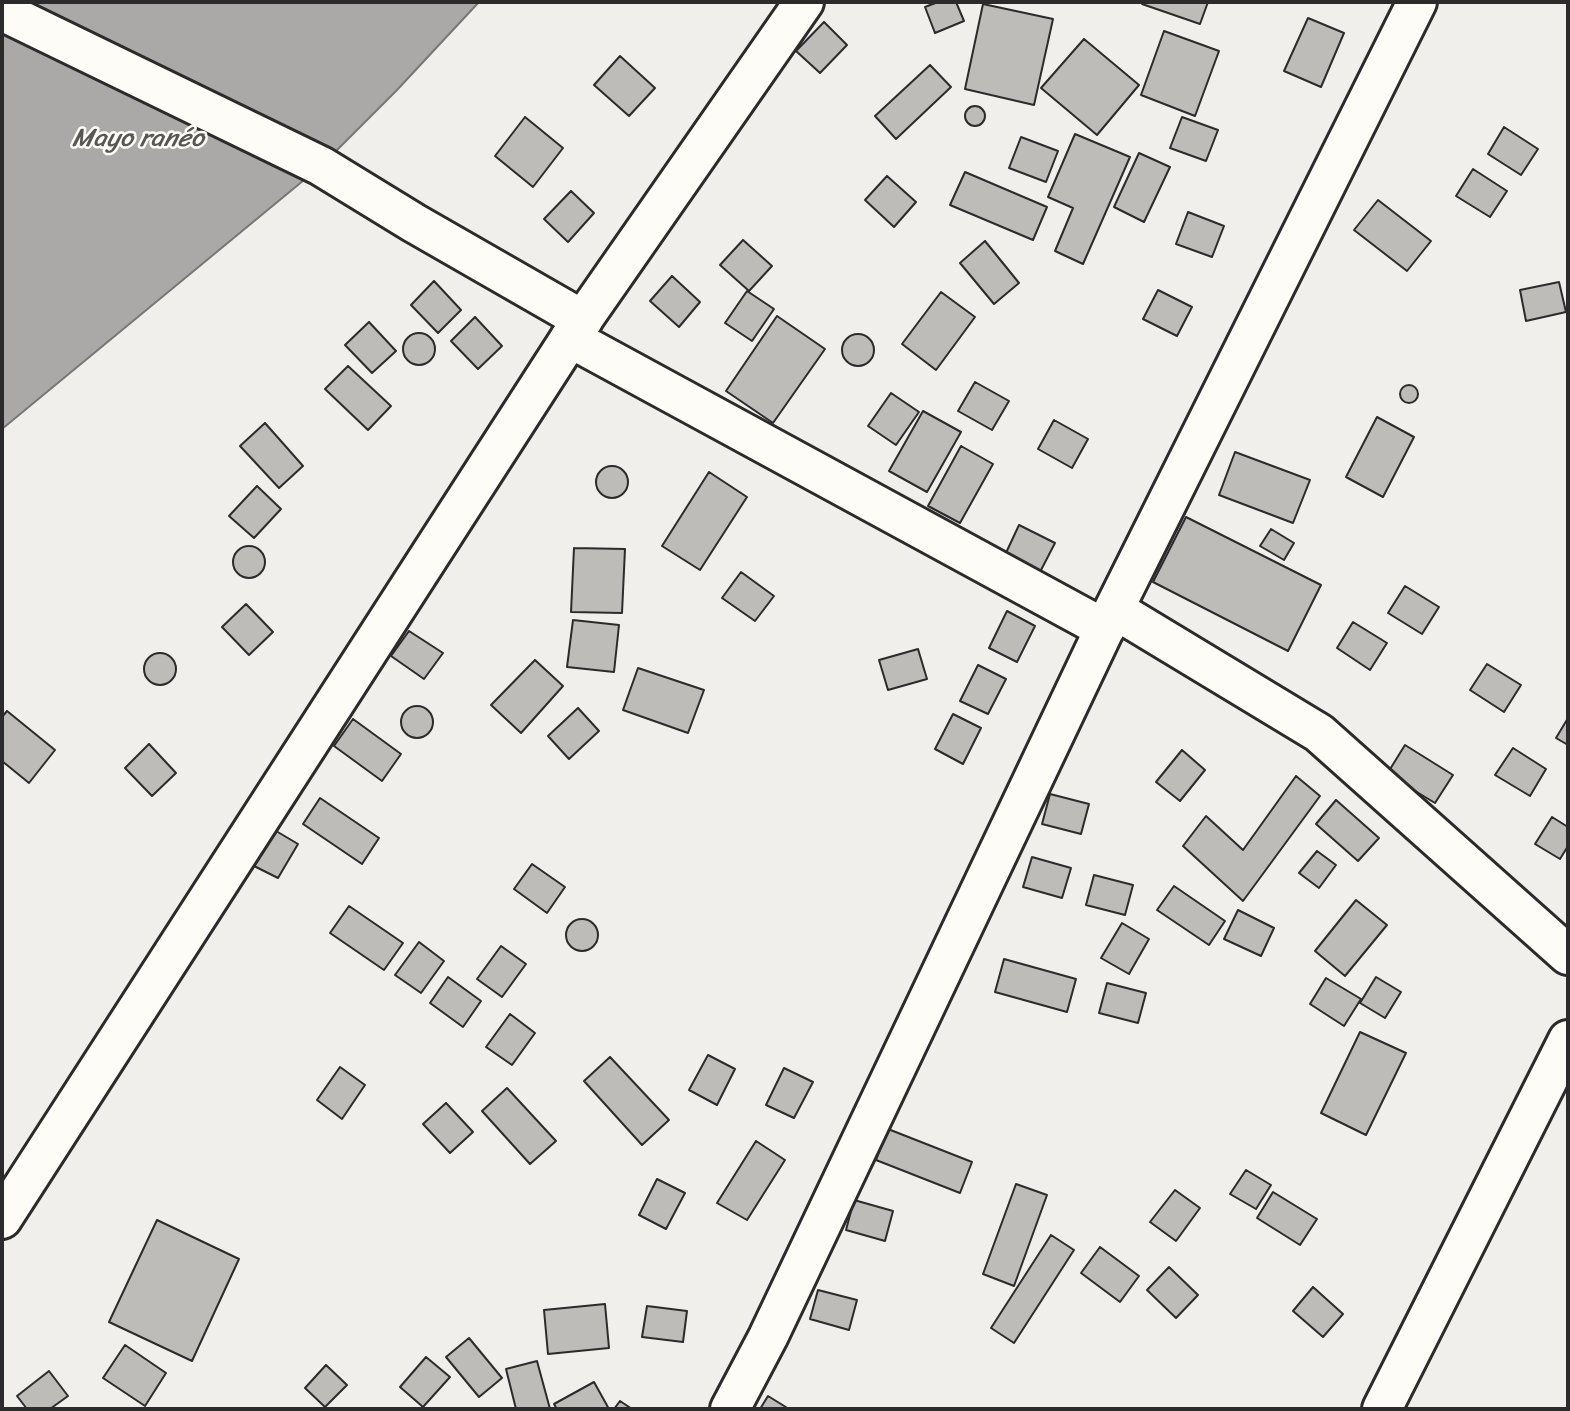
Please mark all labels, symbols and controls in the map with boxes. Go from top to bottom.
water label: Mayo ranéo [72,123,204,155]

